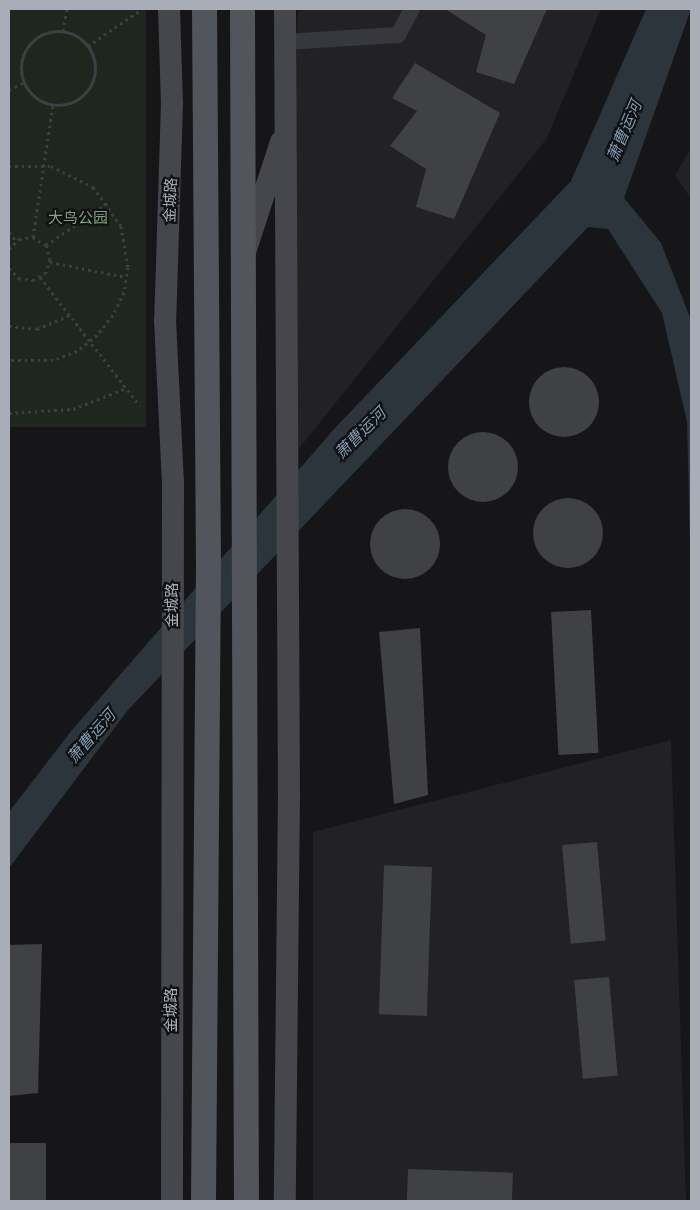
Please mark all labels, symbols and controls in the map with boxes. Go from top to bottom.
water label: 萧曹运河 [603,98,645,164]
street label: 金城路 [160,177,180,223]
park label: 大鸟公园 [48,209,108,227]
water label: 萧曹运河 [331,404,389,462]
street label: 金城路 [163,583,181,627]
water label: 萧曹运河 [63,706,119,766]
street label: 金城路 [162,988,180,1032]

